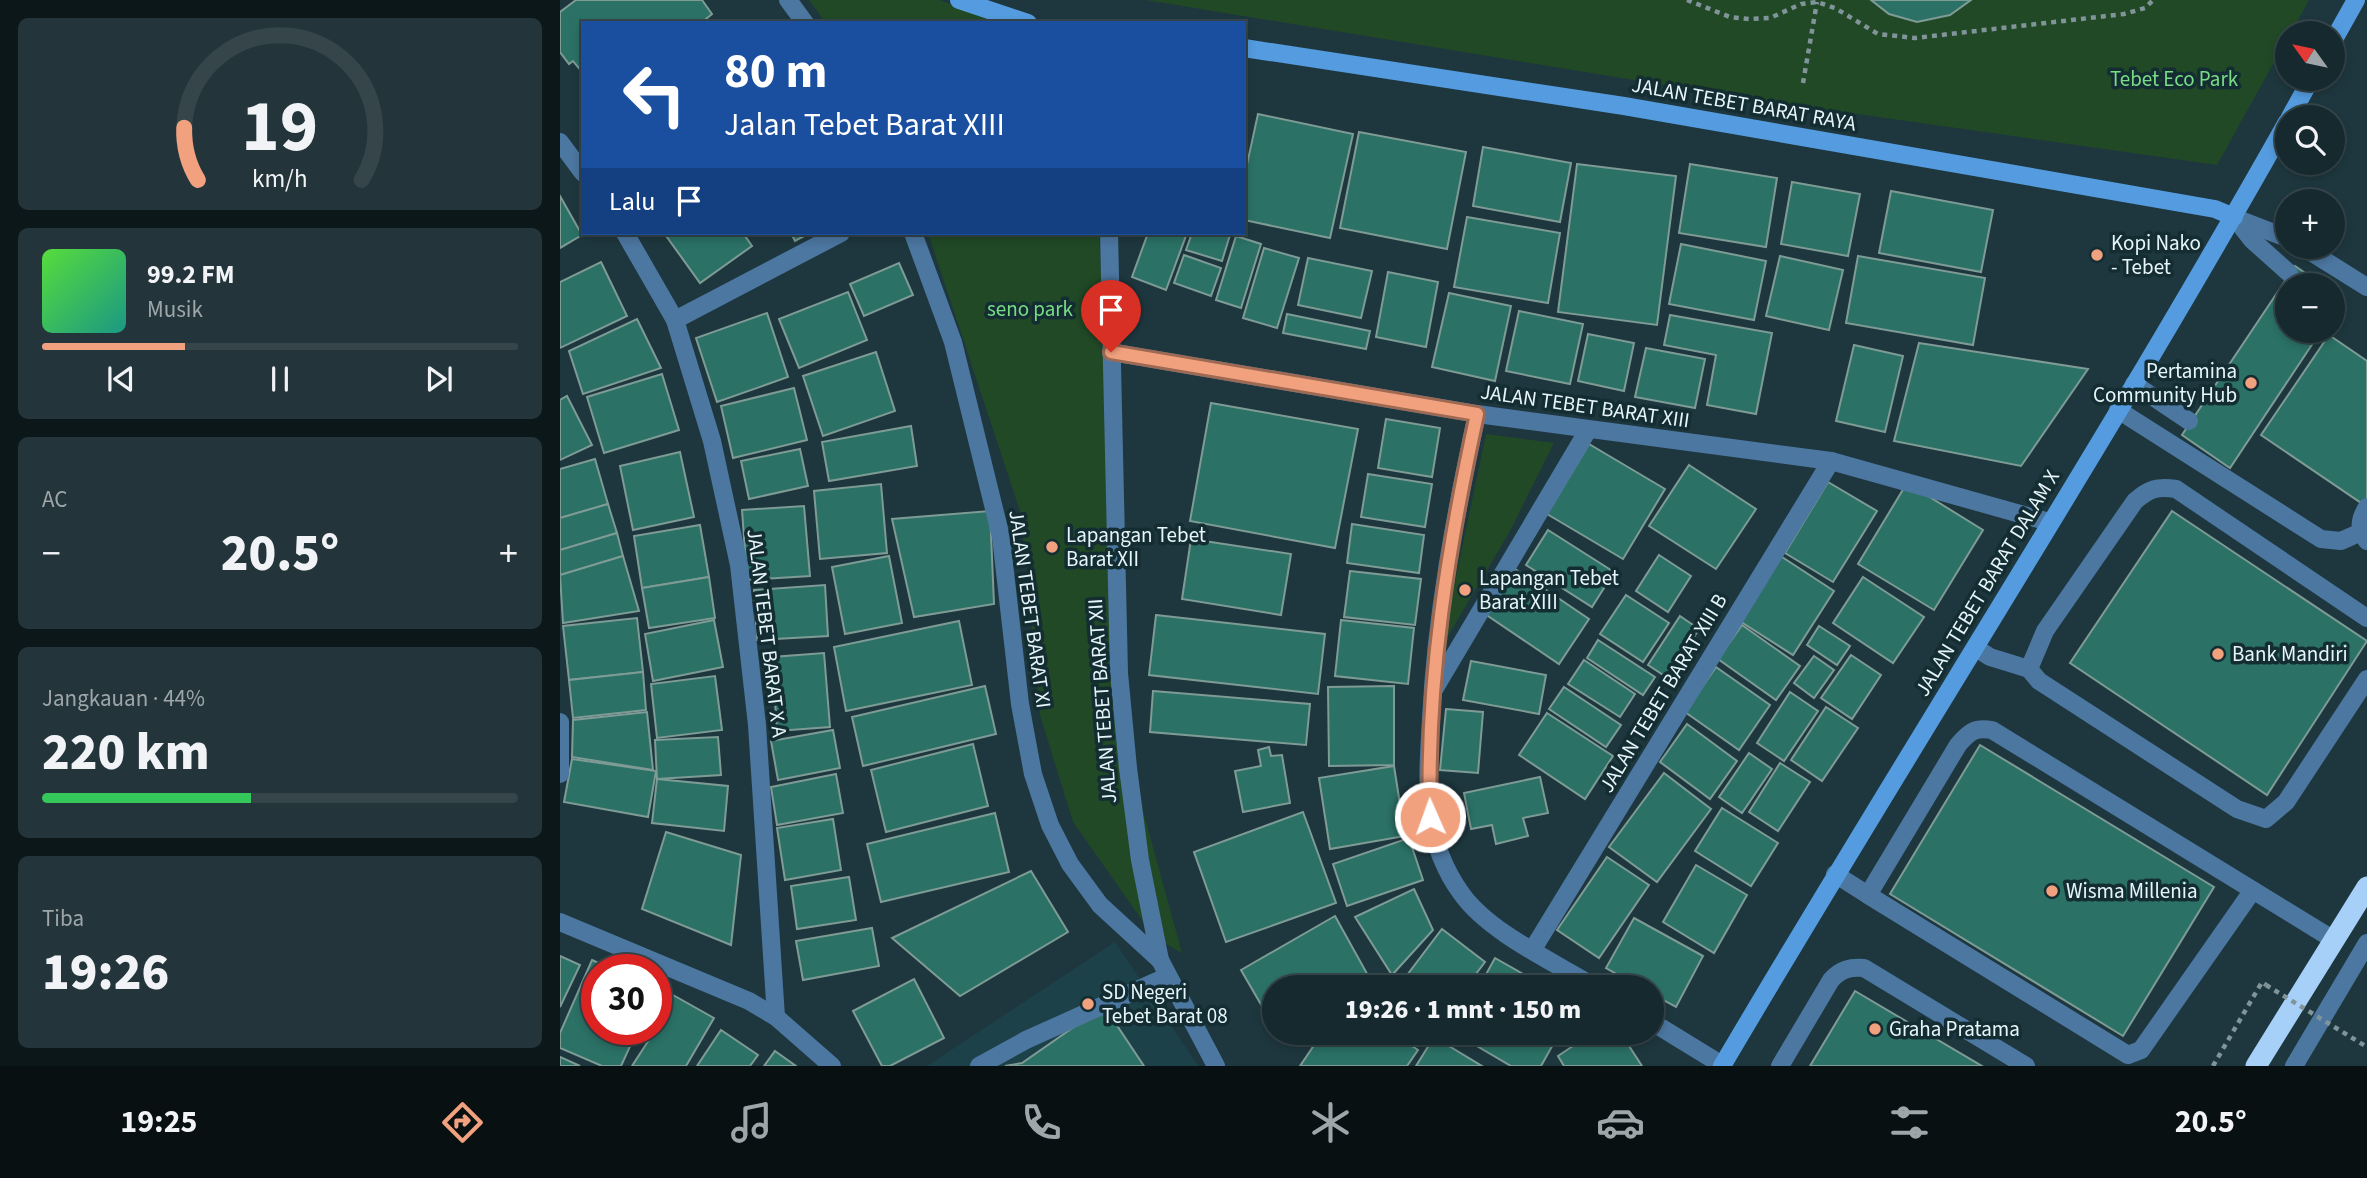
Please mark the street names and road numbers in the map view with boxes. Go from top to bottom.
street label: JALAN TEBET BARAT RAYA [1629,69,1859,139]
street label: JALAN TEBET BARAT XIII [1479,376,1691,436]
street label: JALAN TEBET BARAT DALAM X [1907,464,2067,702]
street label: JALAN TEBET BARAT XI [1001,508,1059,710]
street label: JALAN TEBET BARAT X A [739,527,795,740]
street label: JALAN TEBET BARAT XIII B [1592,588,1734,798]
street label: JALAN TEBET BARAT XII [1080,598,1124,804]

